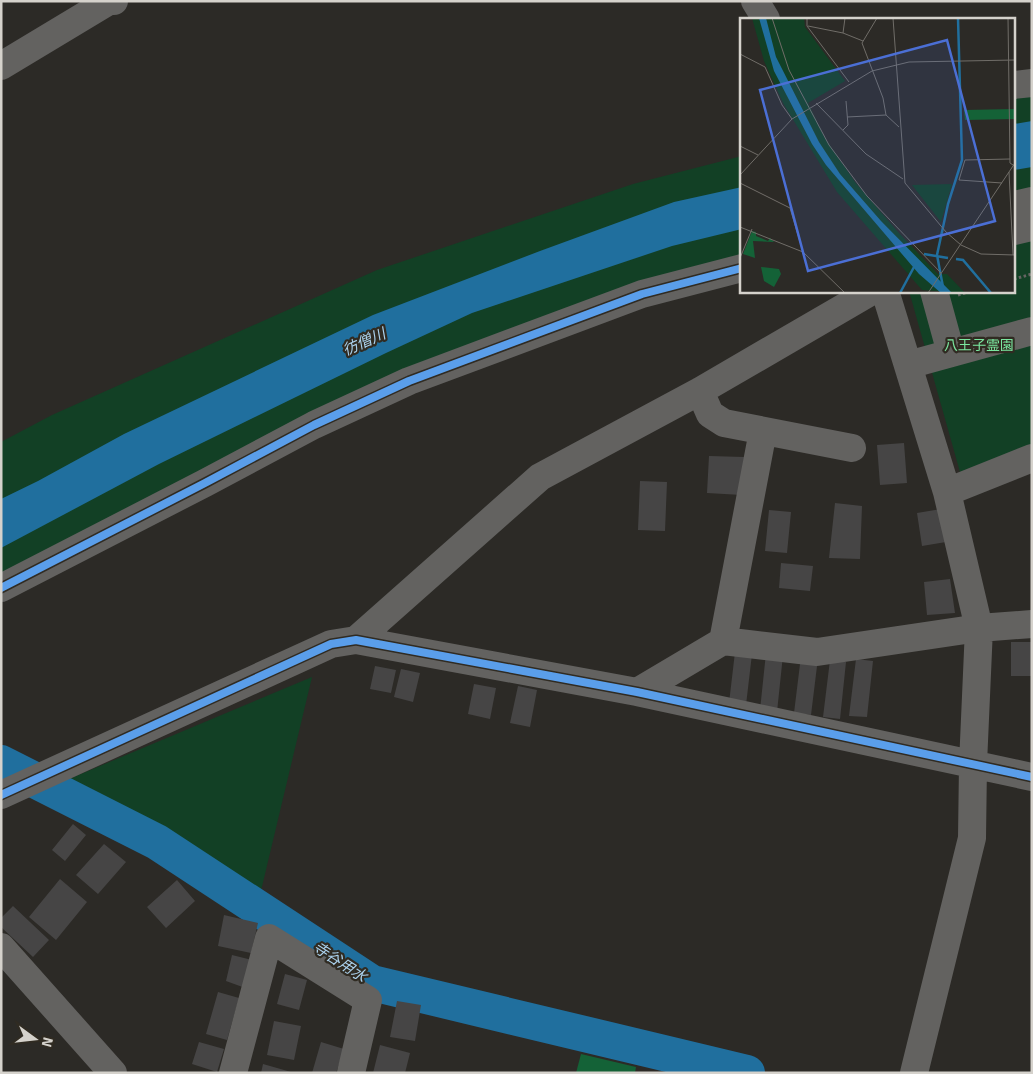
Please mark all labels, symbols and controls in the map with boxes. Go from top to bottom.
inset map [740,18,1016,292]
water label: 彷僧川 [340,324,390,359]
park label: 八王子霊園 [944,337,1014,354]
water label: 寺谷用水 [310,938,372,987]
north arrow [10,1014,60,1064]
text: N [38,1035,57,1049]

